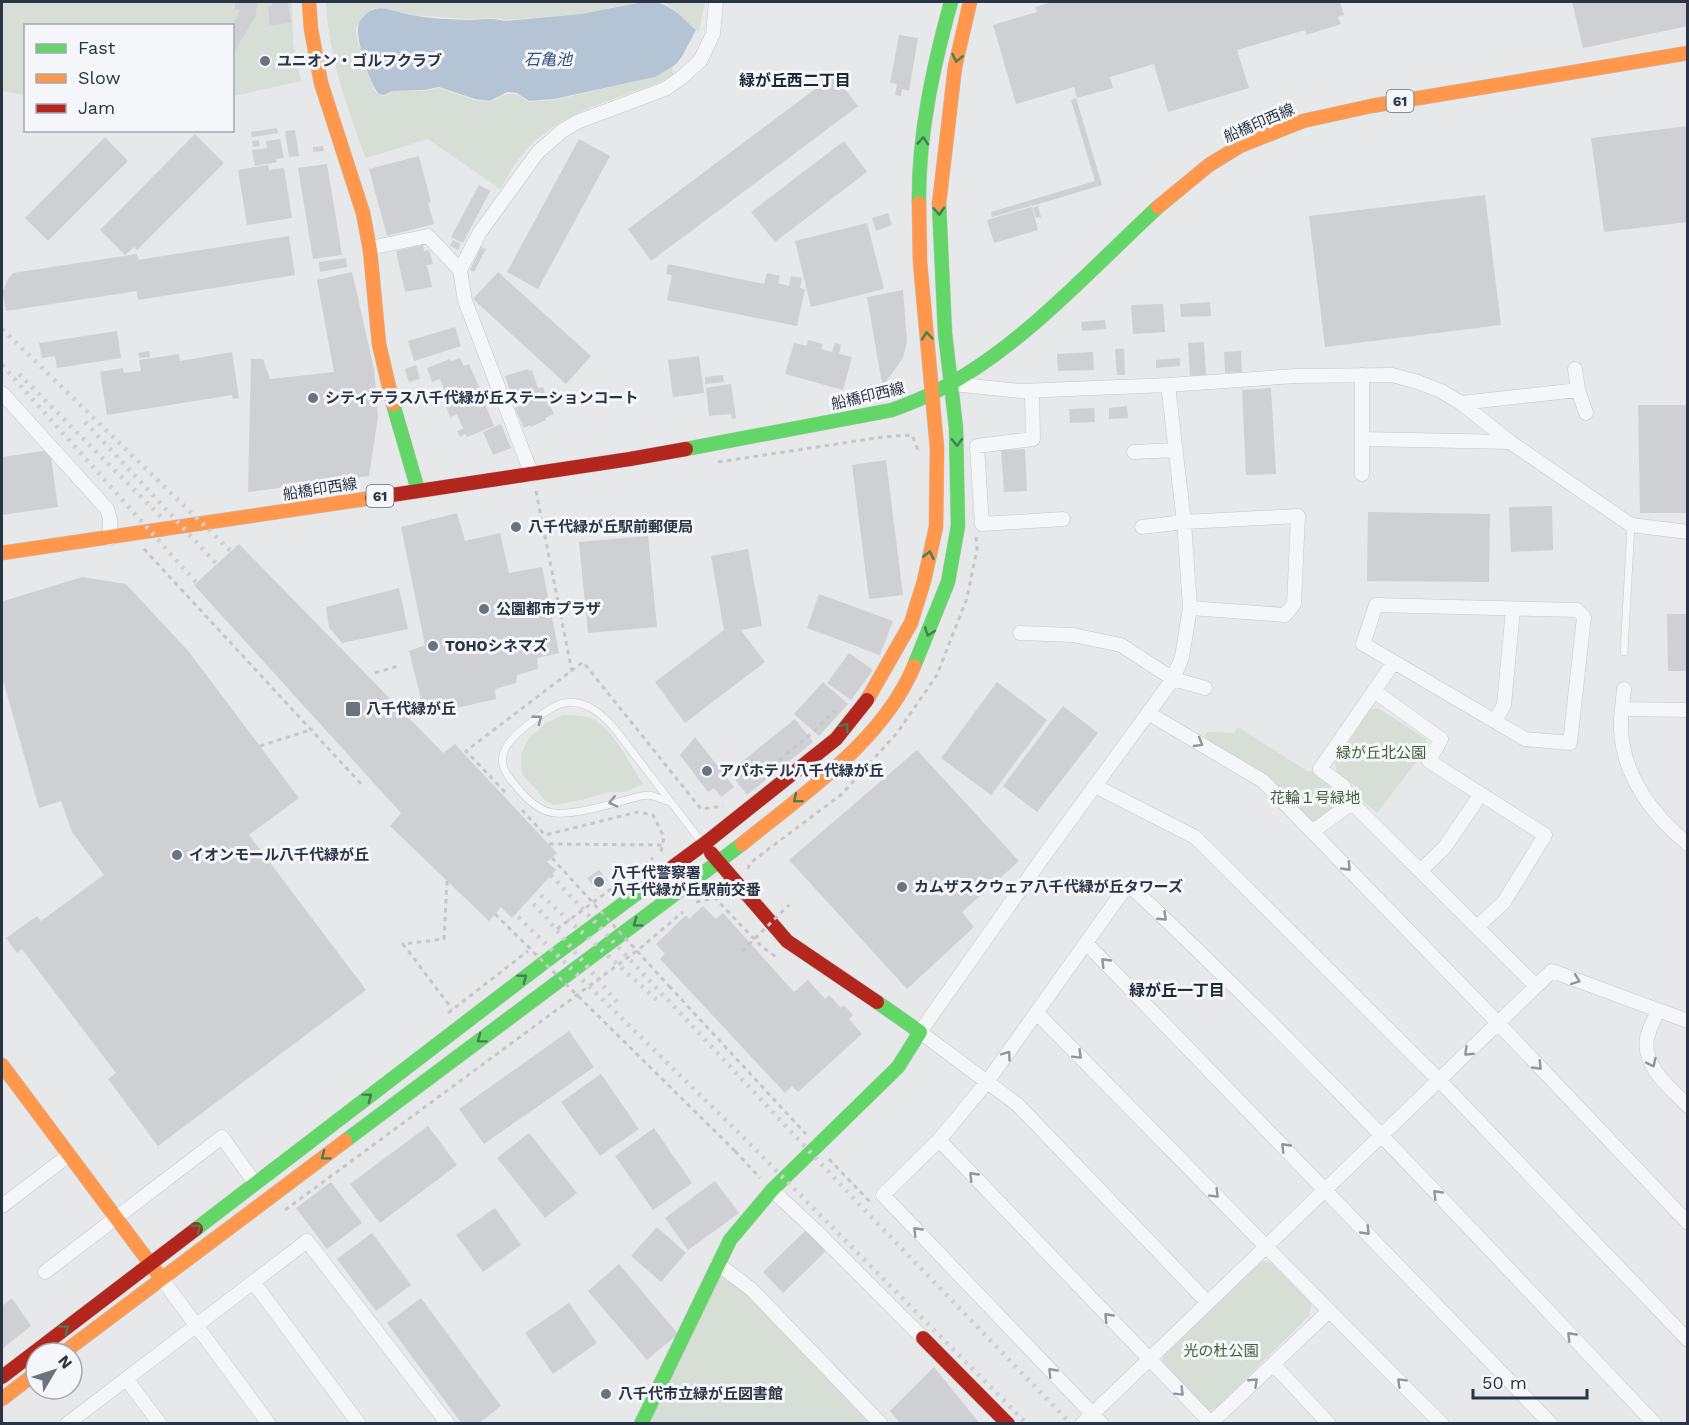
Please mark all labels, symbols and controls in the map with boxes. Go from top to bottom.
legend [24,24,234,132]
text: Fast [78,37,116,58]
water label: 石亀池 [524,50,574,69]
place label: ユニオン・ゴルフクラブ [277,52,442,70]
one-way arrow [951,53,964,63]
marker: ユニオン・ゴルフクラブ [258,54,272,68]
text: Slow [78,67,121,88]
district label: 緑が丘西二丁目 [739,71,851,90]
road number: 61 [1386,90,1414,112]
text: Jam [78,97,115,118]
street label: 船橋印西線 [1221,100,1297,146]
one-way arrow [917,136,930,145]
one-way arrow [933,207,946,216]
one-way arrow [921,331,934,340]
street label: 船橋印西線 [829,379,907,413]
place label: シティテラス八千代緑が丘ステーションコート [325,389,639,407]
marker: シティテラス八千代緑が丘ステーションコート [306,391,320,405]
one-way arrow [950,437,963,446]
street label: 船橋印西線 [282,474,358,504]
road number: 61 [366,485,394,507]
place label: 八千代緑が丘駅前郵便局 [528,518,693,536]
marker: 八千代緑が丘駅前郵便局 [509,520,523,534]
one-way arrow [922,551,935,561]
place label: 公園都市プラザ [496,600,601,618]
marker: 公園都市プラザ [477,602,491,616]
one-way arrow [924,626,936,637]
place label: TOHOシネマズ [445,637,548,655]
marker: TOHOシネマズ [426,639,440,653]
marker: 八千代緑が丘 [344,700,362,718]
place label: 八千代緑が丘 [366,700,456,718]
one-way arrow [531,715,542,726]
one-way arrow [838,723,849,734]
one-way arrow [1193,736,1203,748]
park label: 緑が丘北公園 [1336,744,1426,762]
place label: アパホテル八千代緑が丘 [719,762,884,780]
marker: アパホテル八千代緑が丘 [700,764,714,778]
park label: 花輪１号緑地 [1270,789,1360,807]
one-way arrow [793,792,804,803]
one-way arrow [609,795,619,808]
place label: イオンモール八千代緑が丘 [189,846,369,864]
marker: イオンモール八千代緑が丘 [170,848,184,862]
one-way arrow [1340,860,1351,871]
place label: 八千代警察署 八千代緑が丘駅前交番 [611,864,761,899]
marker: 八千代警察署 八千代緑が丘駅前交番 [592,875,606,889]
place label: カムザスクウェア八千代緑が丘タワーズ [914,878,1183,896]
marker: カムザスクウェア八千代緑が丘タワーズ [895,880,909,894]
one-way arrow [1156,909,1167,920]
one-way arrow [633,916,644,927]
one-way arrow [1101,959,1112,970]
one-way arrow [1570,973,1580,986]
one-way arrow [517,975,528,986]
district label: 緑が丘一丁目 [1129,981,1225,1000]
one-way arrow [476,1032,487,1043]
one-way arrow [1465,1044,1476,1055]
one-way arrow [1071,1048,1082,1059]
one-way arrow [1000,1051,1011,1062]
one-way arrow [1645,1057,1657,1068]
one-way arrow [1531,1059,1542,1069]
one-way arrow [362,1093,373,1104]
one-way arrow [1281,1144,1292,1155]
one-way arrow [321,1149,332,1160]
one-way arrow [970,1173,981,1184]
one-way arrow [1208,1186,1219,1197]
one-way arrow [1433,1191,1444,1202]
one-way arrow [190,1224,201,1235]
one-way arrow [1359,1225,1370,1235]
one-way arrow [913,1227,924,1238]
one-way arrow [1104,1314,1115,1324]
one-way arrow [58,1325,69,1336]
one-way arrow [1567,1332,1578,1342]
north arrow [24,1341,84,1401]
park label: 光の杜公園 [1183,1342,1259,1360]
text: N [54,1351,76,1372]
scale bar [1473,1362,1587,1400]
one-way arrow [1048,1368,1059,1379]
text: 50 m [1482,1372,1527,1393]
one-way arrow [1246,1379,1257,1390]
one-way arrow [1397,1379,1408,1390]
one-way arrow [1173,1384,1184,1395]
place label: 八千代市立緑が丘図書館 [618,1385,783,1403]
marker: 八千代市立緑が丘図書館 [599,1387,613,1401]

